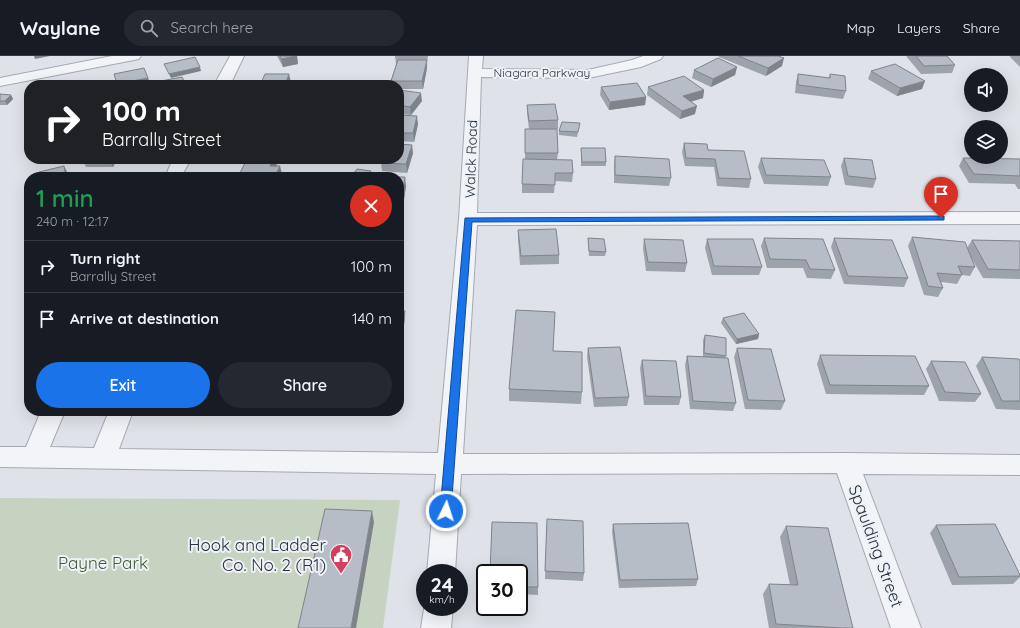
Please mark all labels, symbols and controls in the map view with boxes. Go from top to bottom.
search box [124,10,404,46]
text: Waylane [20,16,100,40]
icon: search [138,17,160,39]
text: Search here [170,18,253,37]
text: Map [846,19,875,37]
text: Layers [897,19,941,37]
text: Share [963,19,1000,37]
street label: Niagara Parkway [494,65,590,80]
map controls [964,68,1008,164]
button: sound [964,68,1008,112]
text: 100 m [102,93,181,128]
icon: right [36,96,88,148]
street label: Walck Road [461,120,481,198]
button: layers [964,120,1008,164]
text: Barrally Street [102,128,222,151]
pin [924,177,958,218]
text: 1 min [36,183,94,213]
icon: arrive [930,183,952,205]
button: close [350,185,392,227]
text: 240 m · 12:17 [36,213,109,229]
text: Turn right [70,249,141,268]
icon: right [36,256,58,278]
text: 100 m [351,257,392,276]
text: Barrally Street [70,268,156,284]
icon: arrive [36,308,58,330]
text: Arrive at destination [70,309,219,328]
text: 140 m [352,309,392,328]
button: Exit [36,362,210,408]
button: Share [218,362,392,408]
street label: Spaulding Street [845,482,908,610]
position arrow [425,490,467,532]
place label: Hook and Ladder Co. No. 2 (R1) [188,534,326,575]
public building icon: Hook and Ladder Co. No. 2 (R1) [328,542,354,575]
park label: Payne Park [58,552,148,573]
speed limit sign: 30 [476,564,528,616]
text: 24 [430,572,454,597]
text: km/h [429,593,455,606]

